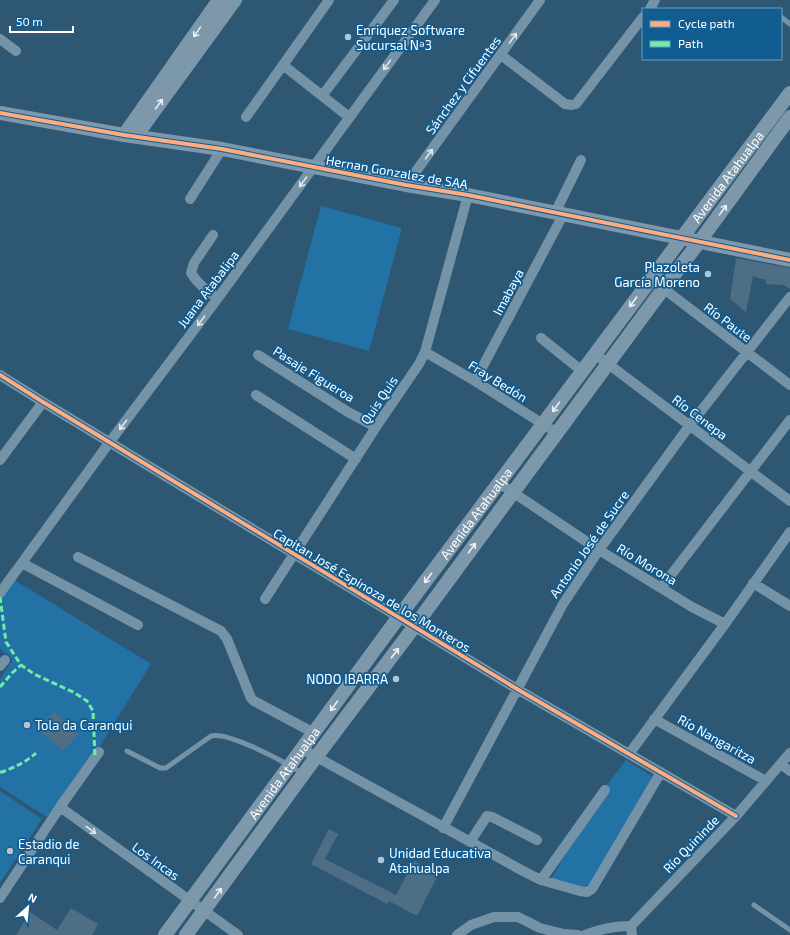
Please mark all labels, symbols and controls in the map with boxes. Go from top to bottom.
scale bar [10,8,73,34]
legend [642,8,782,60]
text: 50 m [16,14,43,28]
text: Cycle path [678,16,735,30]
place label: Enriquez Software Sucursal Nª3 [356,22,465,53]
one-way arrow [193,26,201,37]
marker: Enriquez Software Sucursal Nª3 [343,32,353,42]
one-way arrow [509,32,517,43]
street label: Sánchez y Cifuentes [422,33,504,137]
text: Path [678,36,703,50]
one-way arrow [383,60,391,71]
one-way arrow [155,99,163,110]
street label: Avenida Atahualpa [688,128,767,226]
one-way arrow [424,149,433,160]
street label: Hernan Gonzalez de SAA [325,152,469,192]
one-way arrow [298,176,307,187]
one-way arrow [719,204,727,215]
street label: Juana Atabalipa [174,247,242,331]
place label: Plazoleta García Moreno [614,259,700,290]
street label: Imabaya [489,266,527,318]
marker: Plazoleta García Moreno [703,269,713,279]
one-way arrow [629,297,637,308]
street label: Río Paute [701,299,755,345]
one-way arrow [197,315,205,326]
street label: Pasaje Figueroa [270,343,358,405]
street label: Fray Bedón [466,357,530,405]
street label: Quis Quis [357,373,401,427]
street label: Río Cenepa [669,391,731,443]
one-way arrow [551,401,560,412]
one-way arrow [119,419,127,430]
street label: Avenida Atahualpa [437,464,516,562]
street label: Antonio José de Sucre [546,487,632,601]
street label: Capitan José Espinoza de los Monteros [270,525,474,655]
street label: Río Morona [614,540,680,588]
one-way arrow [468,543,476,554]
one-way arrow [424,573,432,584]
one-way arrow [391,647,399,658]
place label: NODO IBARRA [306,671,388,687]
marker: NODO IBARRA [391,674,401,684]
one-way arrow [330,700,338,711]
street label: Río Nangaritza [675,711,759,767]
place label: Tola da Caranqui [35,717,132,733]
marker: Tola da Caranqui [22,720,32,730]
street label: Avenida Atahualpa [245,724,323,822]
street label: Río Quininde [660,812,722,876]
one-way arrow [86,826,97,834]
place label: Estadio de Caranqui [18,836,79,867]
street label: Los Incas [129,838,183,884]
place label: Unidad Educativa Atahualpa [389,845,491,876]
marker: Estadio de Caranqui [5,846,15,856]
marker: Unidad Educativa Atahualpa [376,855,386,865]
north arrow [8,887,48,927]
one-way arrow [214,887,222,898]
text: N [26,890,39,905]

